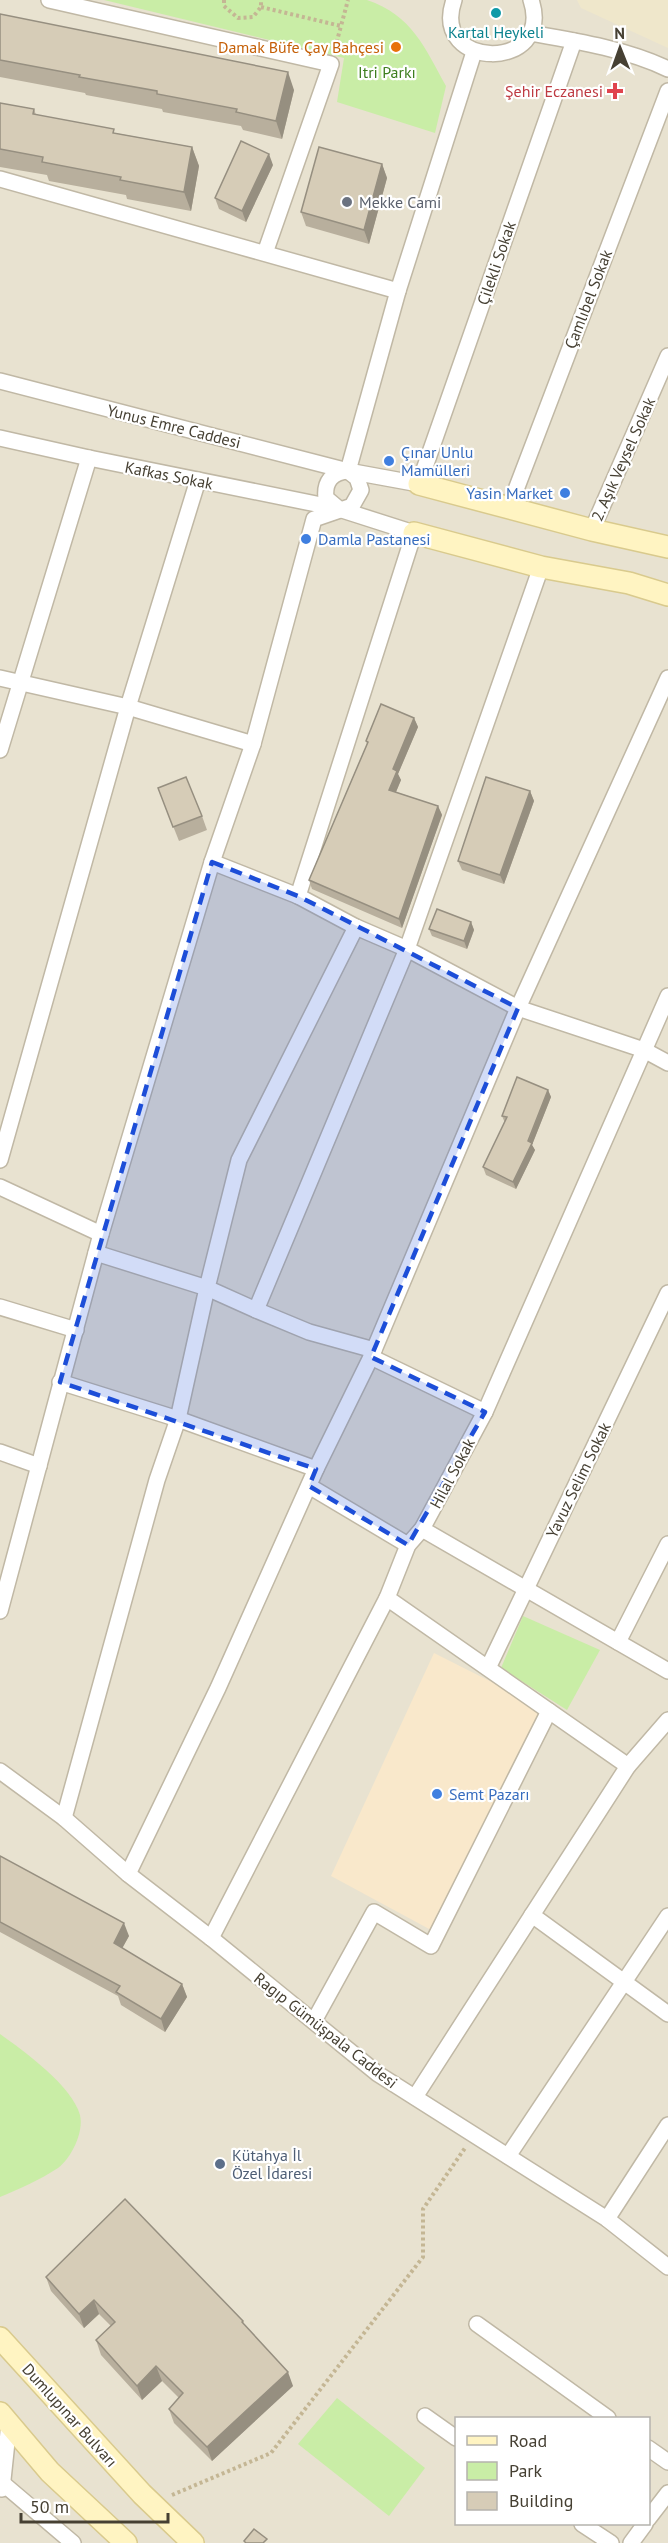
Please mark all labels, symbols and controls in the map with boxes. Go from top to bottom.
marker: Kartal Heykeli [489,6,503,20]
north arrow [590,18,650,78]
place label: Kartal Heykeli [448,22,544,42]
text: N [614,23,625,43]
place label: Damak Büfe Çay Bahçesi [218,37,384,57]
marker: Damak Büfe Çay Bahçesi [389,40,403,54]
park label: Itri Parkı [358,62,416,82]
place label: Şehir Eczanesi [505,81,603,101]
marker: Şehir Eczanesi [608,84,622,98]
place label: Mekke Cami [359,192,441,212]
marker: Mekke Cami [340,195,354,209]
street label: Çilekli Sokak [472,218,520,308]
street label: Çamlıbel Sokak [560,246,616,352]
street label: 2. Aşık Veysel Sokak [587,394,659,524]
street label: Yunus Emre Caddesi [105,400,243,452]
place label: Çınar Unlu Mamülleri [401,442,473,480]
marker: Çınar Unlu Mamülleri [382,454,396,468]
street label: Kafkas Sokak [123,457,215,493]
place label: Yasin Market [466,483,554,503]
marker: Yasin Market [558,486,572,500]
place label: Damla Pastanesi [318,529,431,549]
marker: Damla Pastanesi [299,532,313,546]
street label: Yavuz Selim Sokak [541,1419,615,1541]
street label: Hilal Sokak [425,1434,479,1512]
place label: Semt Pazarı [449,1784,529,1804]
marker: Semt Pazarı [430,1787,444,1801]
street label: Ragıp Gümüşpala Caddesi [250,1968,402,2092]
place label: Kütahya İl Özel İdaresi [232,2145,312,2183]
marker: Kütahya İl Özel İdaresi [213,2157,227,2171]
street label: Dumlupınar Bulvarı [18,2359,122,2471]
legend [455,2417,650,2525]
text: Road [509,2429,547,2452]
text: Park [509,2459,542,2482]
scale bar [21,2486,168,2524]
text: Building [509,2489,573,2512]
text: 50 m [30,2495,69,2518]

